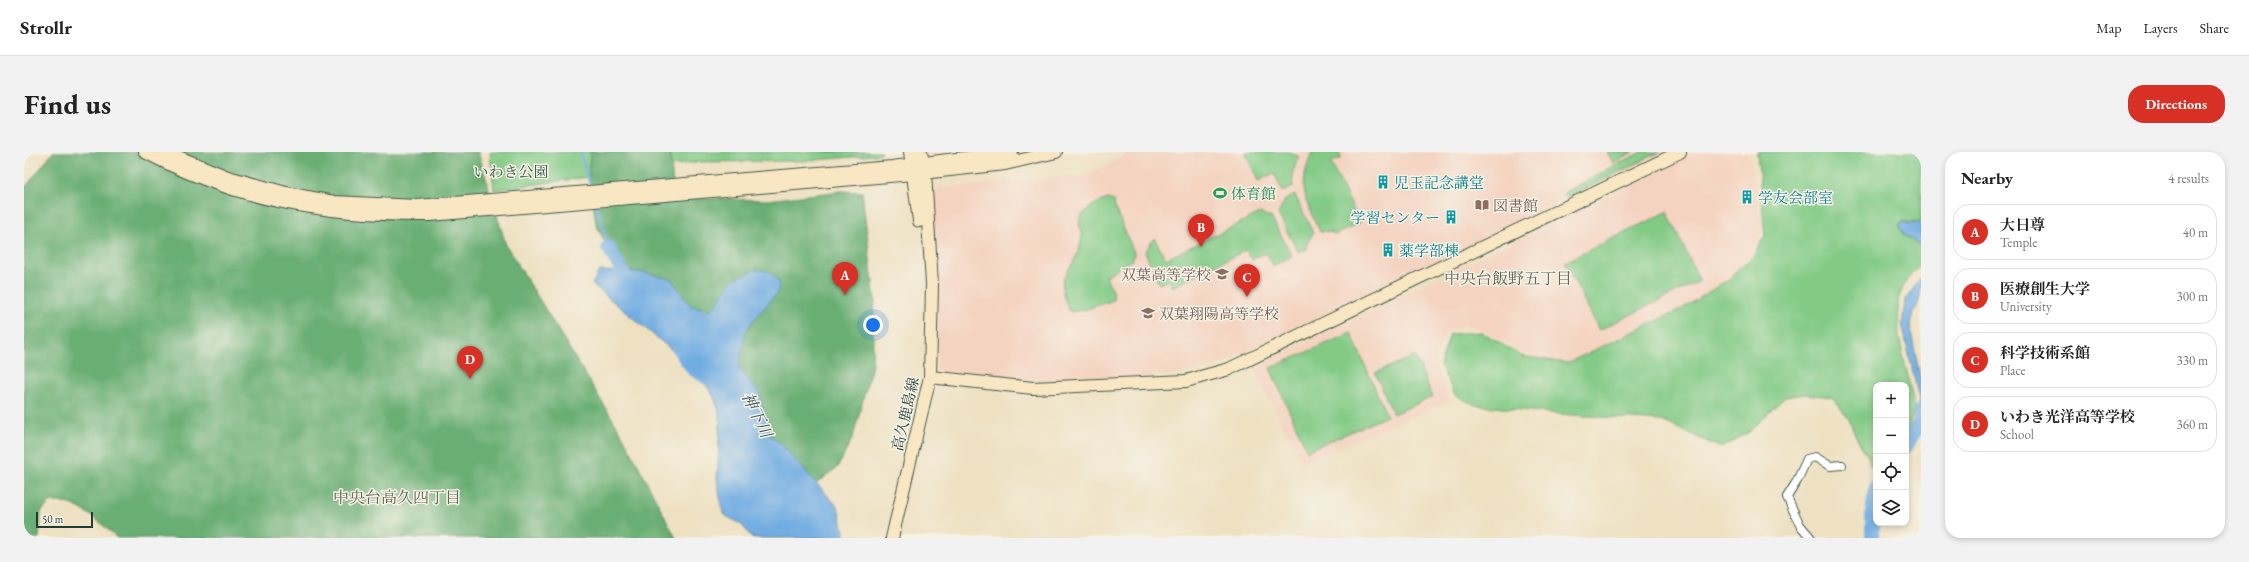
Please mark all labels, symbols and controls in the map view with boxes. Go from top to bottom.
text: Strollr [20,15,72,40]
text: Map [2096,19,2121,37]
text: Layers [2143,19,2178,37]
text: Share [2200,19,2229,37]
button: Directions [2128,85,2225,123]
text: Find us [24,86,111,122]
park label: いわき公園 [473,162,549,181]
text: Nearby [1961,167,2013,189]
text: 4 results [2168,170,2209,187]
place label: 児玉記念講堂 [1394,173,1484,192]
building icon: 児玉記念講堂 [1375,174,1391,190]
place label: 体育館 [1231,184,1276,203]
sports icon: 体育館 [1212,185,1228,201]
place label: 学友会部室 [1758,188,1833,207]
building icon: 学友会部室 [1739,189,1755,205]
place label: 図書館 [1493,196,1538,215]
library icon: 図書館 [1474,197,1490,213]
place label: 学習センター [1351,208,1440,227]
building icon: 学習センター [1443,209,1459,225]
pin: B [1188,214,1214,247]
text: 大日尊 [2000,215,2045,234]
text: A [1970,224,1980,241]
text: 40 m [2183,224,2208,241]
text: Temple [2000,234,2037,251]
place label: 薬学部棟 [1399,241,1459,260]
building icon: 薬学部棟 [1380,242,1396,258]
pin: A [832,262,858,295]
pin: C [1234,264,1260,297]
place label: 双葉高等学校 [1121,265,1211,284]
school or university icon: 双葉高等学校 [1214,266,1230,282]
district label: 中央台飯野五丁目 [1444,268,1572,289]
text: 医療創生大学 [2000,279,2090,298]
text: B [1971,288,1979,305]
text: 300 m [2177,288,2208,305]
text: University [2000,298,2052,315]
place label: 双葉翔陽高等学校 [1159,304,1279,323]
school or university icon: 双葉翔陽高等学校 [1140,305,1156,321]
your location [863,315,883,335]
text: 科学技術系館 [2000,343,2090,362]
pin: D [457,346,483,379]
text: C [1970,352,1980,369]
text: 330 m [2177,352,2208,369]
text: Place [2000,362,2026,379]
street label: 高久鹿島線 [887,375,923,453]
map controls [1873,382,1909,526]
button: + [1873,382,1909,418]
water label: 神下川 [737,389,778,443]
text: いわき光洋高等学校 [2000,407,2135,426]
text: D [1970,416,1980,433]
text: 360 m [2177,416,2208,433]
button: − [1873,418,1909,454]
text: School [2000,426,2034,443]
button: locate [1873,454,1909,490]
district label: 中央台高久四丁目 [333,487,461,508]
button: layers [1873,490,1909,526]
scale bar [36,510,93,529]
text: 50 m [42,512,63,526]

